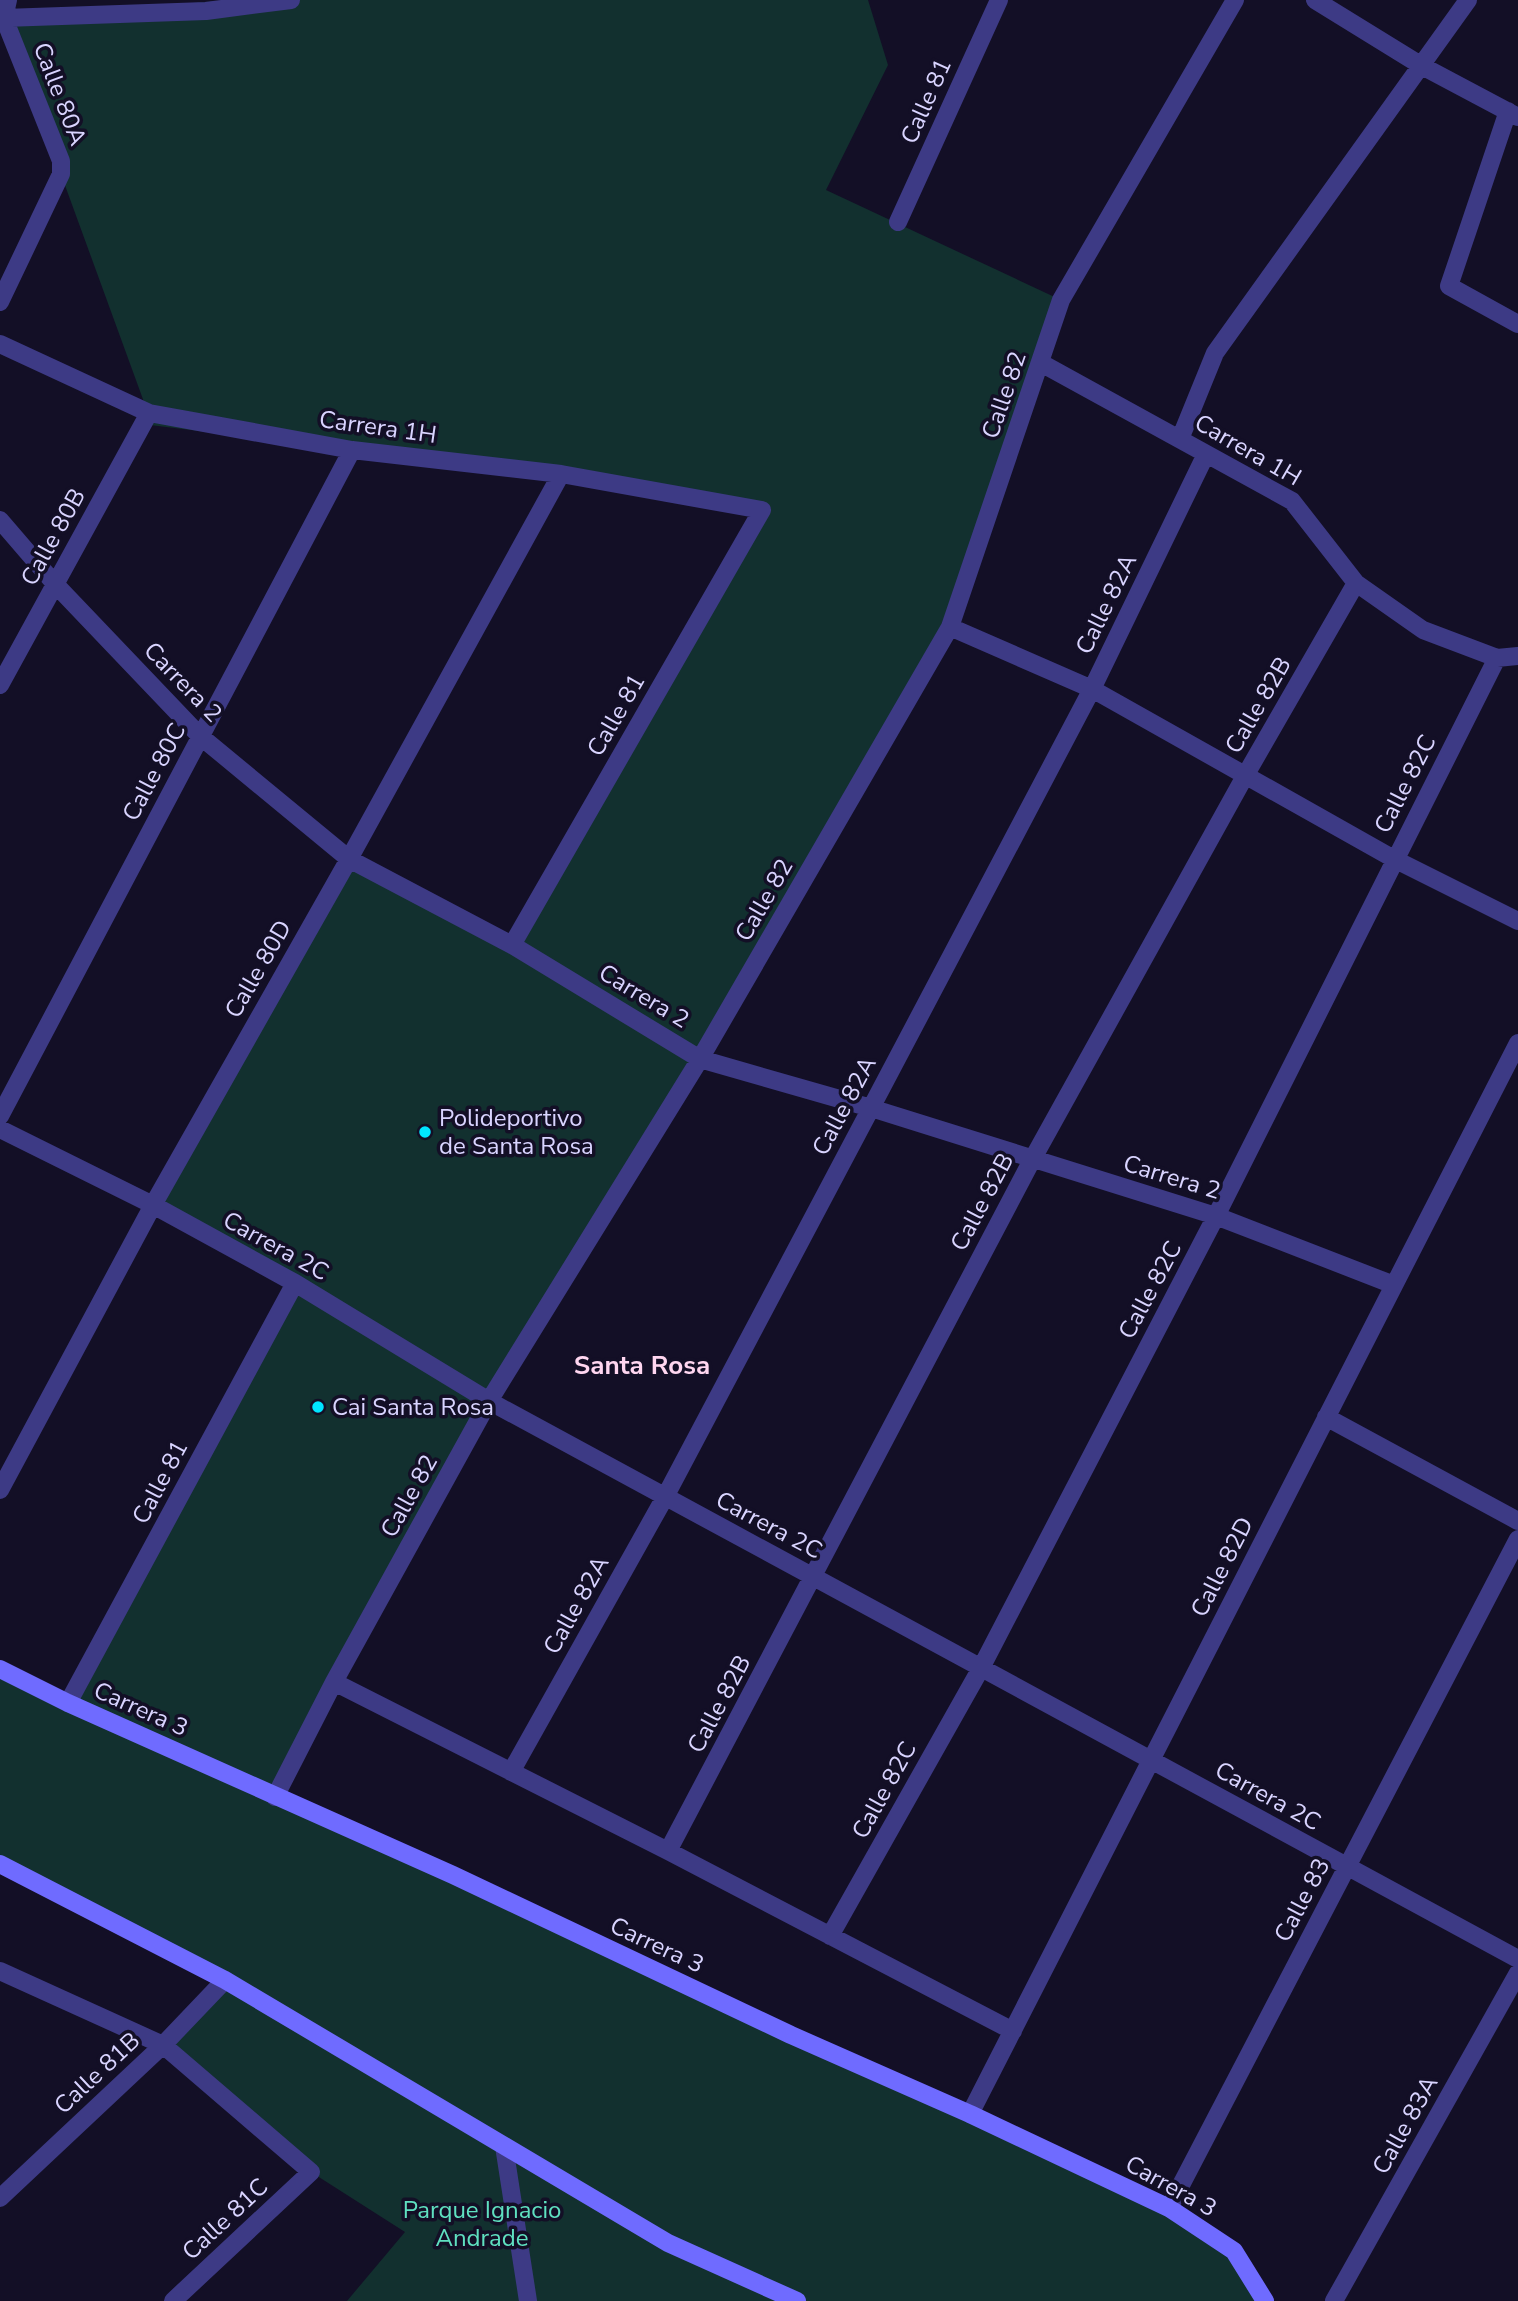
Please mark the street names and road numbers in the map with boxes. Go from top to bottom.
street label: Calle 80A [26,38,94,151]
street label: Calle 81 [893,53,959,149]
street label: Calle 82 [974,347,1034,443]
street label: Carrera 1H [317,403,439,451]
street label: Carrera 1H [1189,407,1307,493]
street label: Calle 80B [13,483,93,591]
street label: Calle 82A [1068,548,1144,659]
street label: Carrera 2 [137,635,229,729]
street label: Calle 82B [1218,651,1298,759]
street label: Calle 81 [580,668,652,762]
street label: Calle 80C [115,717,193,827]
street label: Calle 82C [1367,729,1443,839]
street label: Calle 82 [728,853,800,947]
street label: Calle 80D [217,914,299,1024]
street label: Carrera 2 [593,957,695,1035]
street label: Calle 82A [805,1050,884,1161]
street label: Calle 82B [943,1147,1021,1257]
street label: Carrera 2 [1119,1147,1225,1207]
street label: Carrera 2C [217,1204,335,1288]
street label: Calle 82C [1111,1235,1189,1345]
street label: Calle 81 [125,1435,195,1529]
street label: Calle 82 [373,1449,445,1543]
street label: Carrera 2C [710,1484,828,1566]
street label: Calle 82D [1183,1512,1261,1622]
street label: Calle 82A [536,1550,616,1660]
street label: Calle 82B [680,1649,758,1759]
street label: Carrera 3 [89,1674,193,1744]
street label: Calle 82C [844,1736,924,1844]
street label: Carrera 2C [1209,1754,1327,1838]
street label: Calle 83 [1267,1853,1337,1947]
street label: Carrera 3 [605,1909,709,1981]
street label: Calle 81B [47,2025,147,2121]
street label: Calle 83A [1365,2070,1445,2180]
street label: Carrera 3 [1119,2148,1223,2224]
street label: Calle 81C [175,2171,275,2267]

